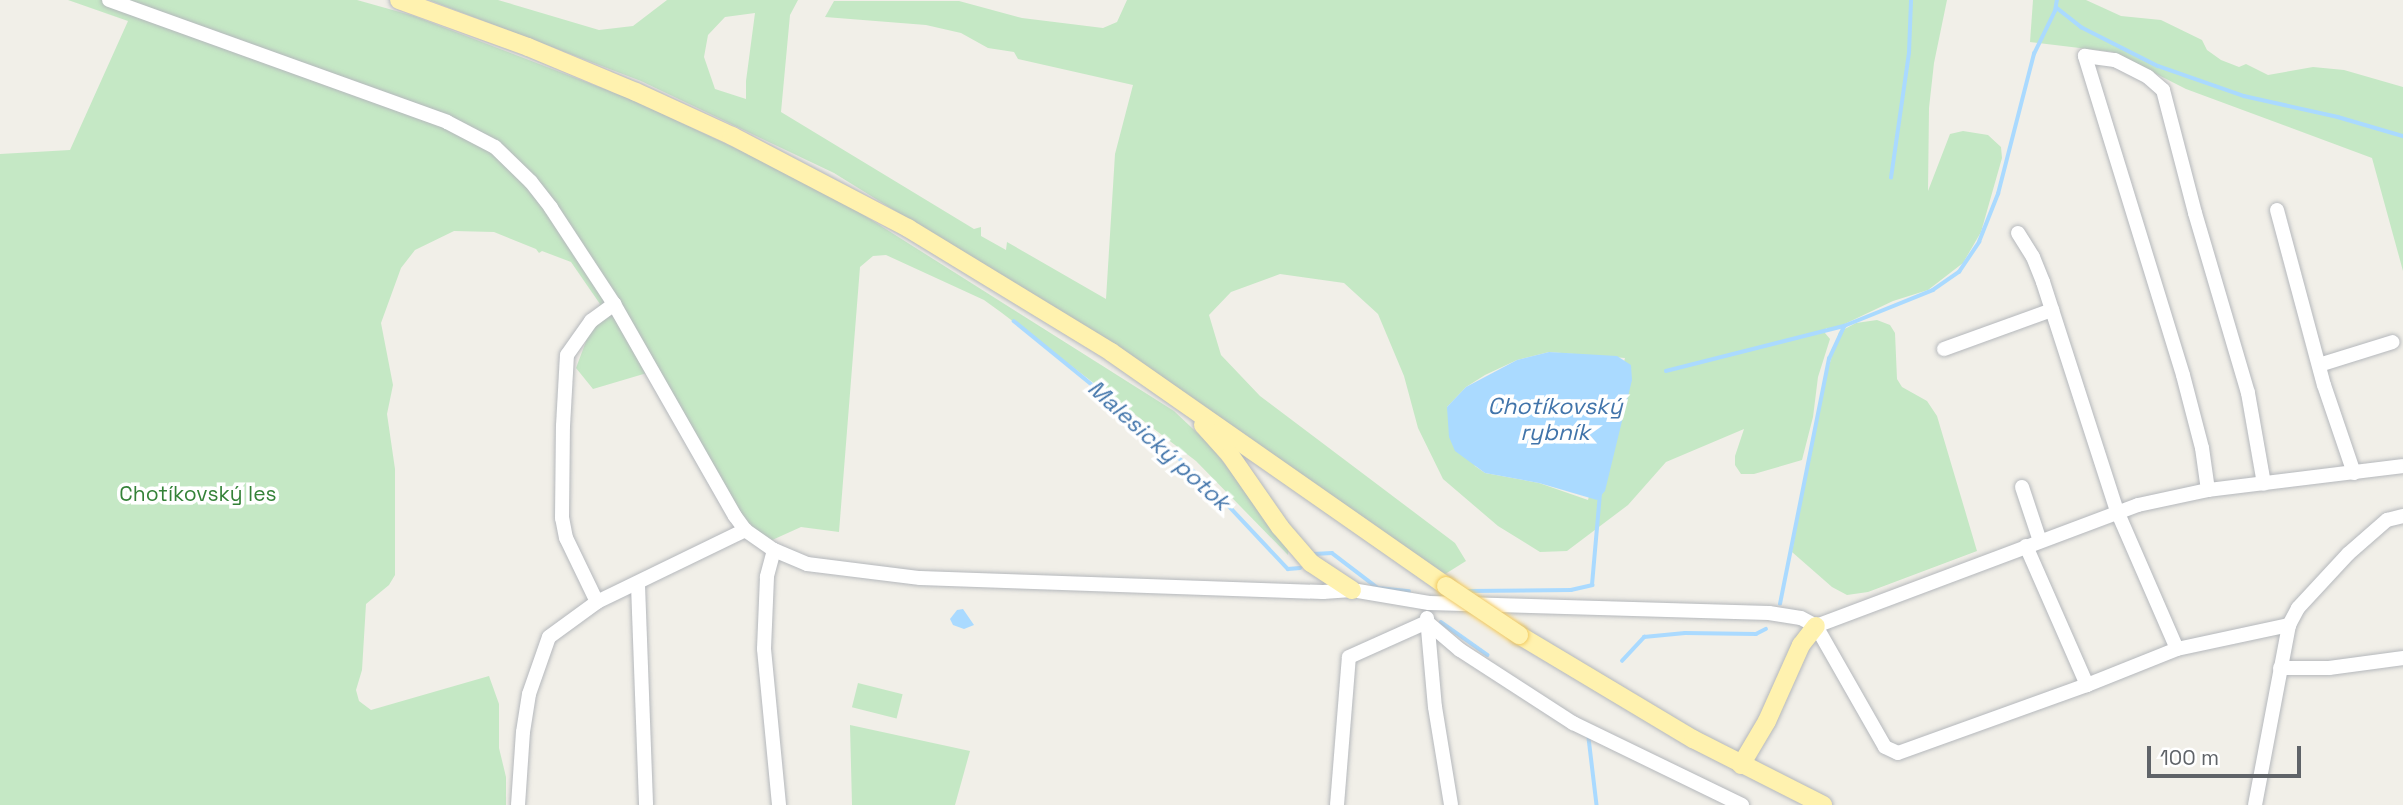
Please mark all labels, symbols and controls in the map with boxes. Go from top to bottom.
water label: Malesický potok [1082,374,1236,516]
water label: Chotíkovský rybník [1488,392,1622,446]
park label: Chotíkovský les [119,481,277,507]
scale bar [2151,732,2305,776]
text: 100 m [2160,744,2219,771]

